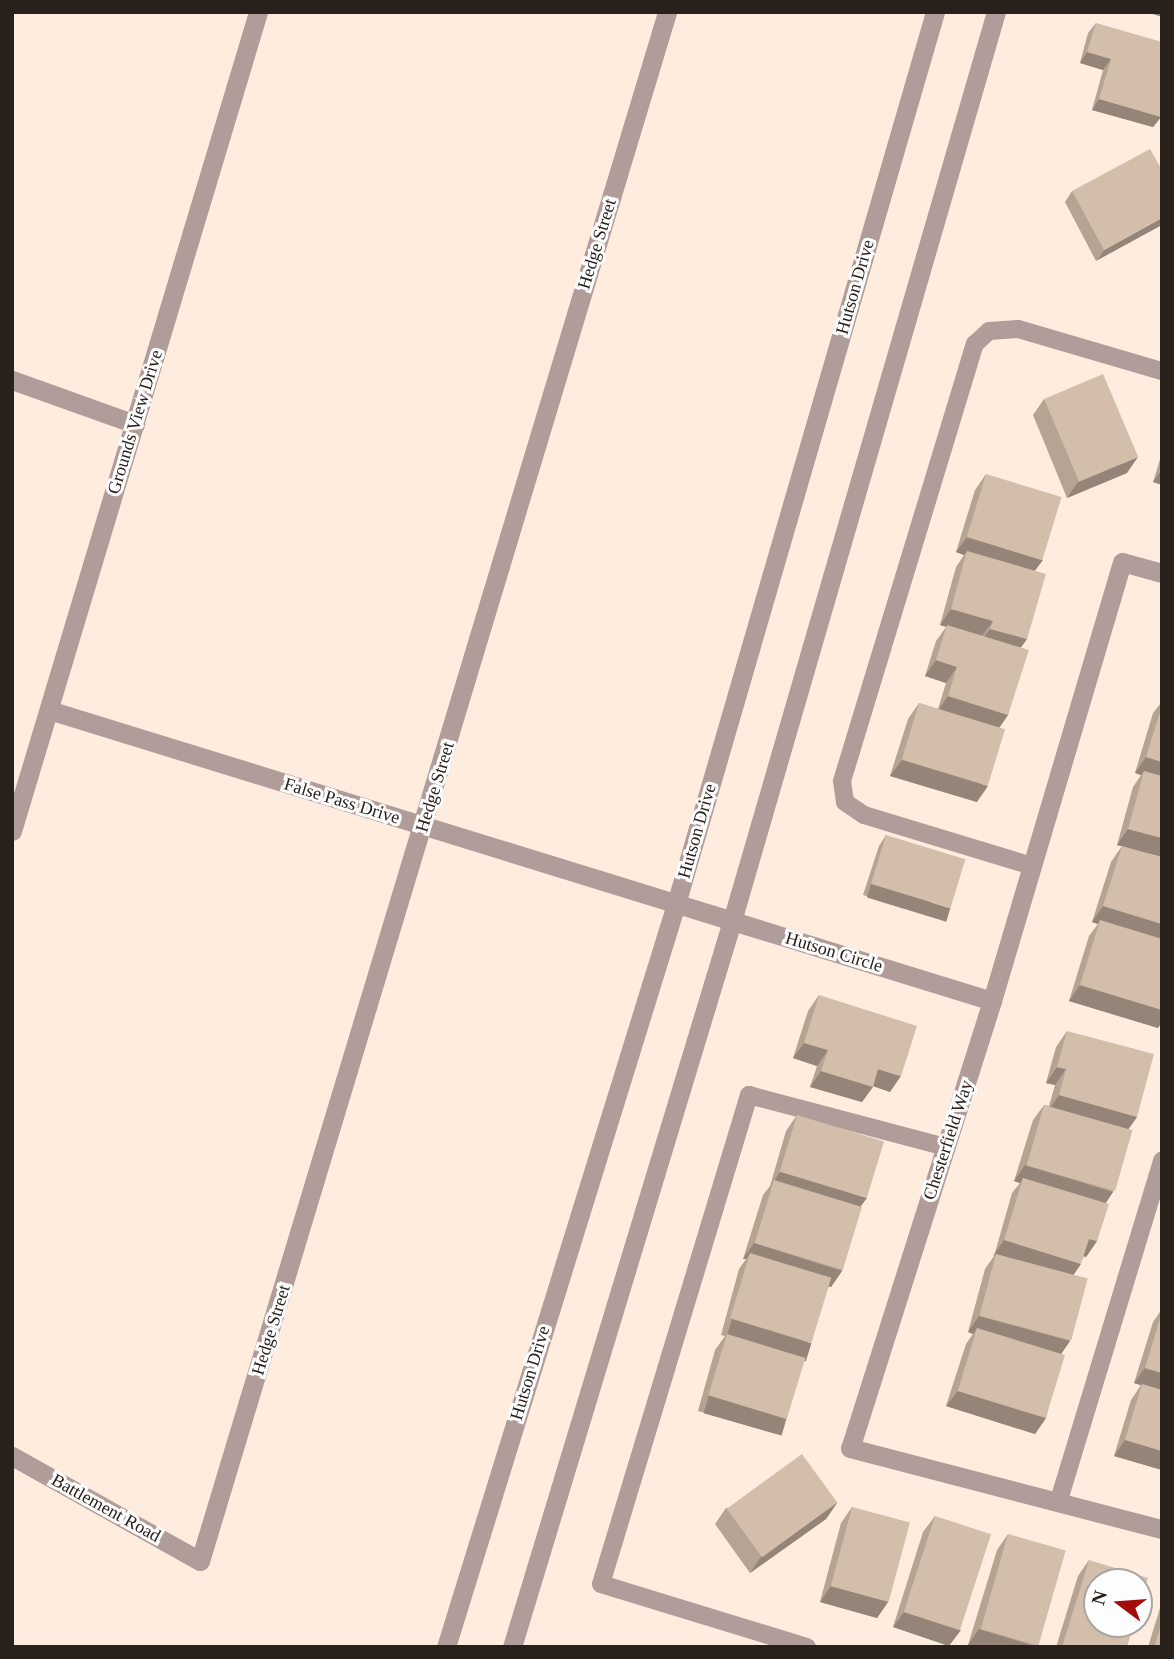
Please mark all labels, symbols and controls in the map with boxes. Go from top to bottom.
street label: Hedge Street [573,196,621,292]
street label: Hutson Drive [831,237,879,337]
street label: Grounds View Drive [103,347,167,497]
street label: Hedge Street [411,739,459,835]
street label: False Pass Drive [281,773,403,829]
street label: Hutson Drive [673,781,721,881]
street label: Hutson Circle [783,927,885,977]
street label: Chesterfield Way [918,1077,978,1203]
street label: Hedge Street [247,1282,295,1378]
street label: Hutson Drive [505,1323,555,1423]
street label: Battlement Road [48,1469,164,1547]
north arrow [1083,1568,1153,1638]
text: N [1087,1588,1111,1607]

